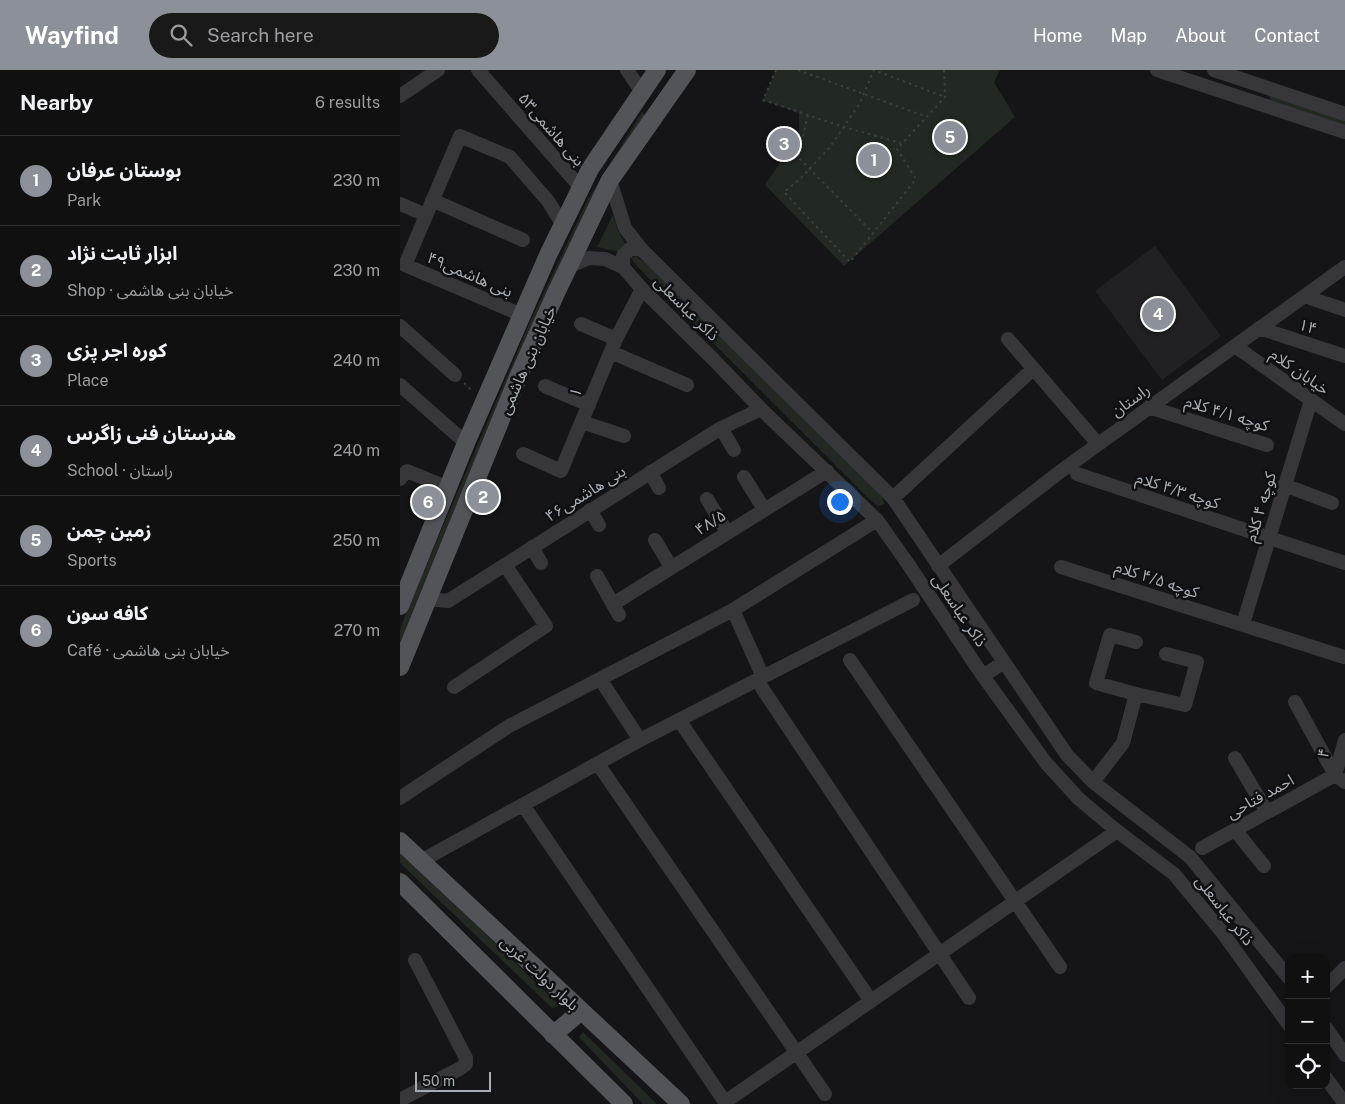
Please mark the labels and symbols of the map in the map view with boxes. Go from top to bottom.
street label: بنی هاشمی۵۳ [515,89,589,170]
pin: 5 [934,118,966,156]
pin: 3 [768,125,800,163]
pin: 1 [858,141,890,179]
street label: بنی هاشمی۴۹ [424,248,515,301]
street label: ذاکر عباسعلی [650,272,723,345]
pin: 4 [1142,295,1174,333]
street label: خیابان بنی هاشمی [495,303,560,417]
street label: ۱۴ [1296,315,1319,338]
street label: خیابان کلام [1265,344,1333,401]
street label: راستان [1107,380,1153,421]
street label: ۱ [565,384,586,400]
street label: کوچه ۴/۱ کلام [1182,392,1272,438]
street label: بنی هاشمی۴۶ [542,461,629,526]
street label: کوچه ۴/۳ کلام [1133,468,1223,516]
street label: کوچه ۴ کلام [1241,469,1283,545]
pin: 2 [467,478,499,516]
pin: 6 [412,483,444,521]
your location [827,489,853,515]
street label: ۴۸/۵ [691,506,729,539]
street label: کوچه ۴/۵ کلام [1112,557,1202,605]
street label: ذاکر عباسعلی [928,570,991,650]
street label: ۴ [1313,746,1334,760]
street label: احمد فتاحی [1223,770,1297,823]
street label: ذاکر عباسعلی [1191,871,1258,949]
street label: بلوار دولت غربی [496,932,583,1015]
scale bar [415,1069,491,1092]

